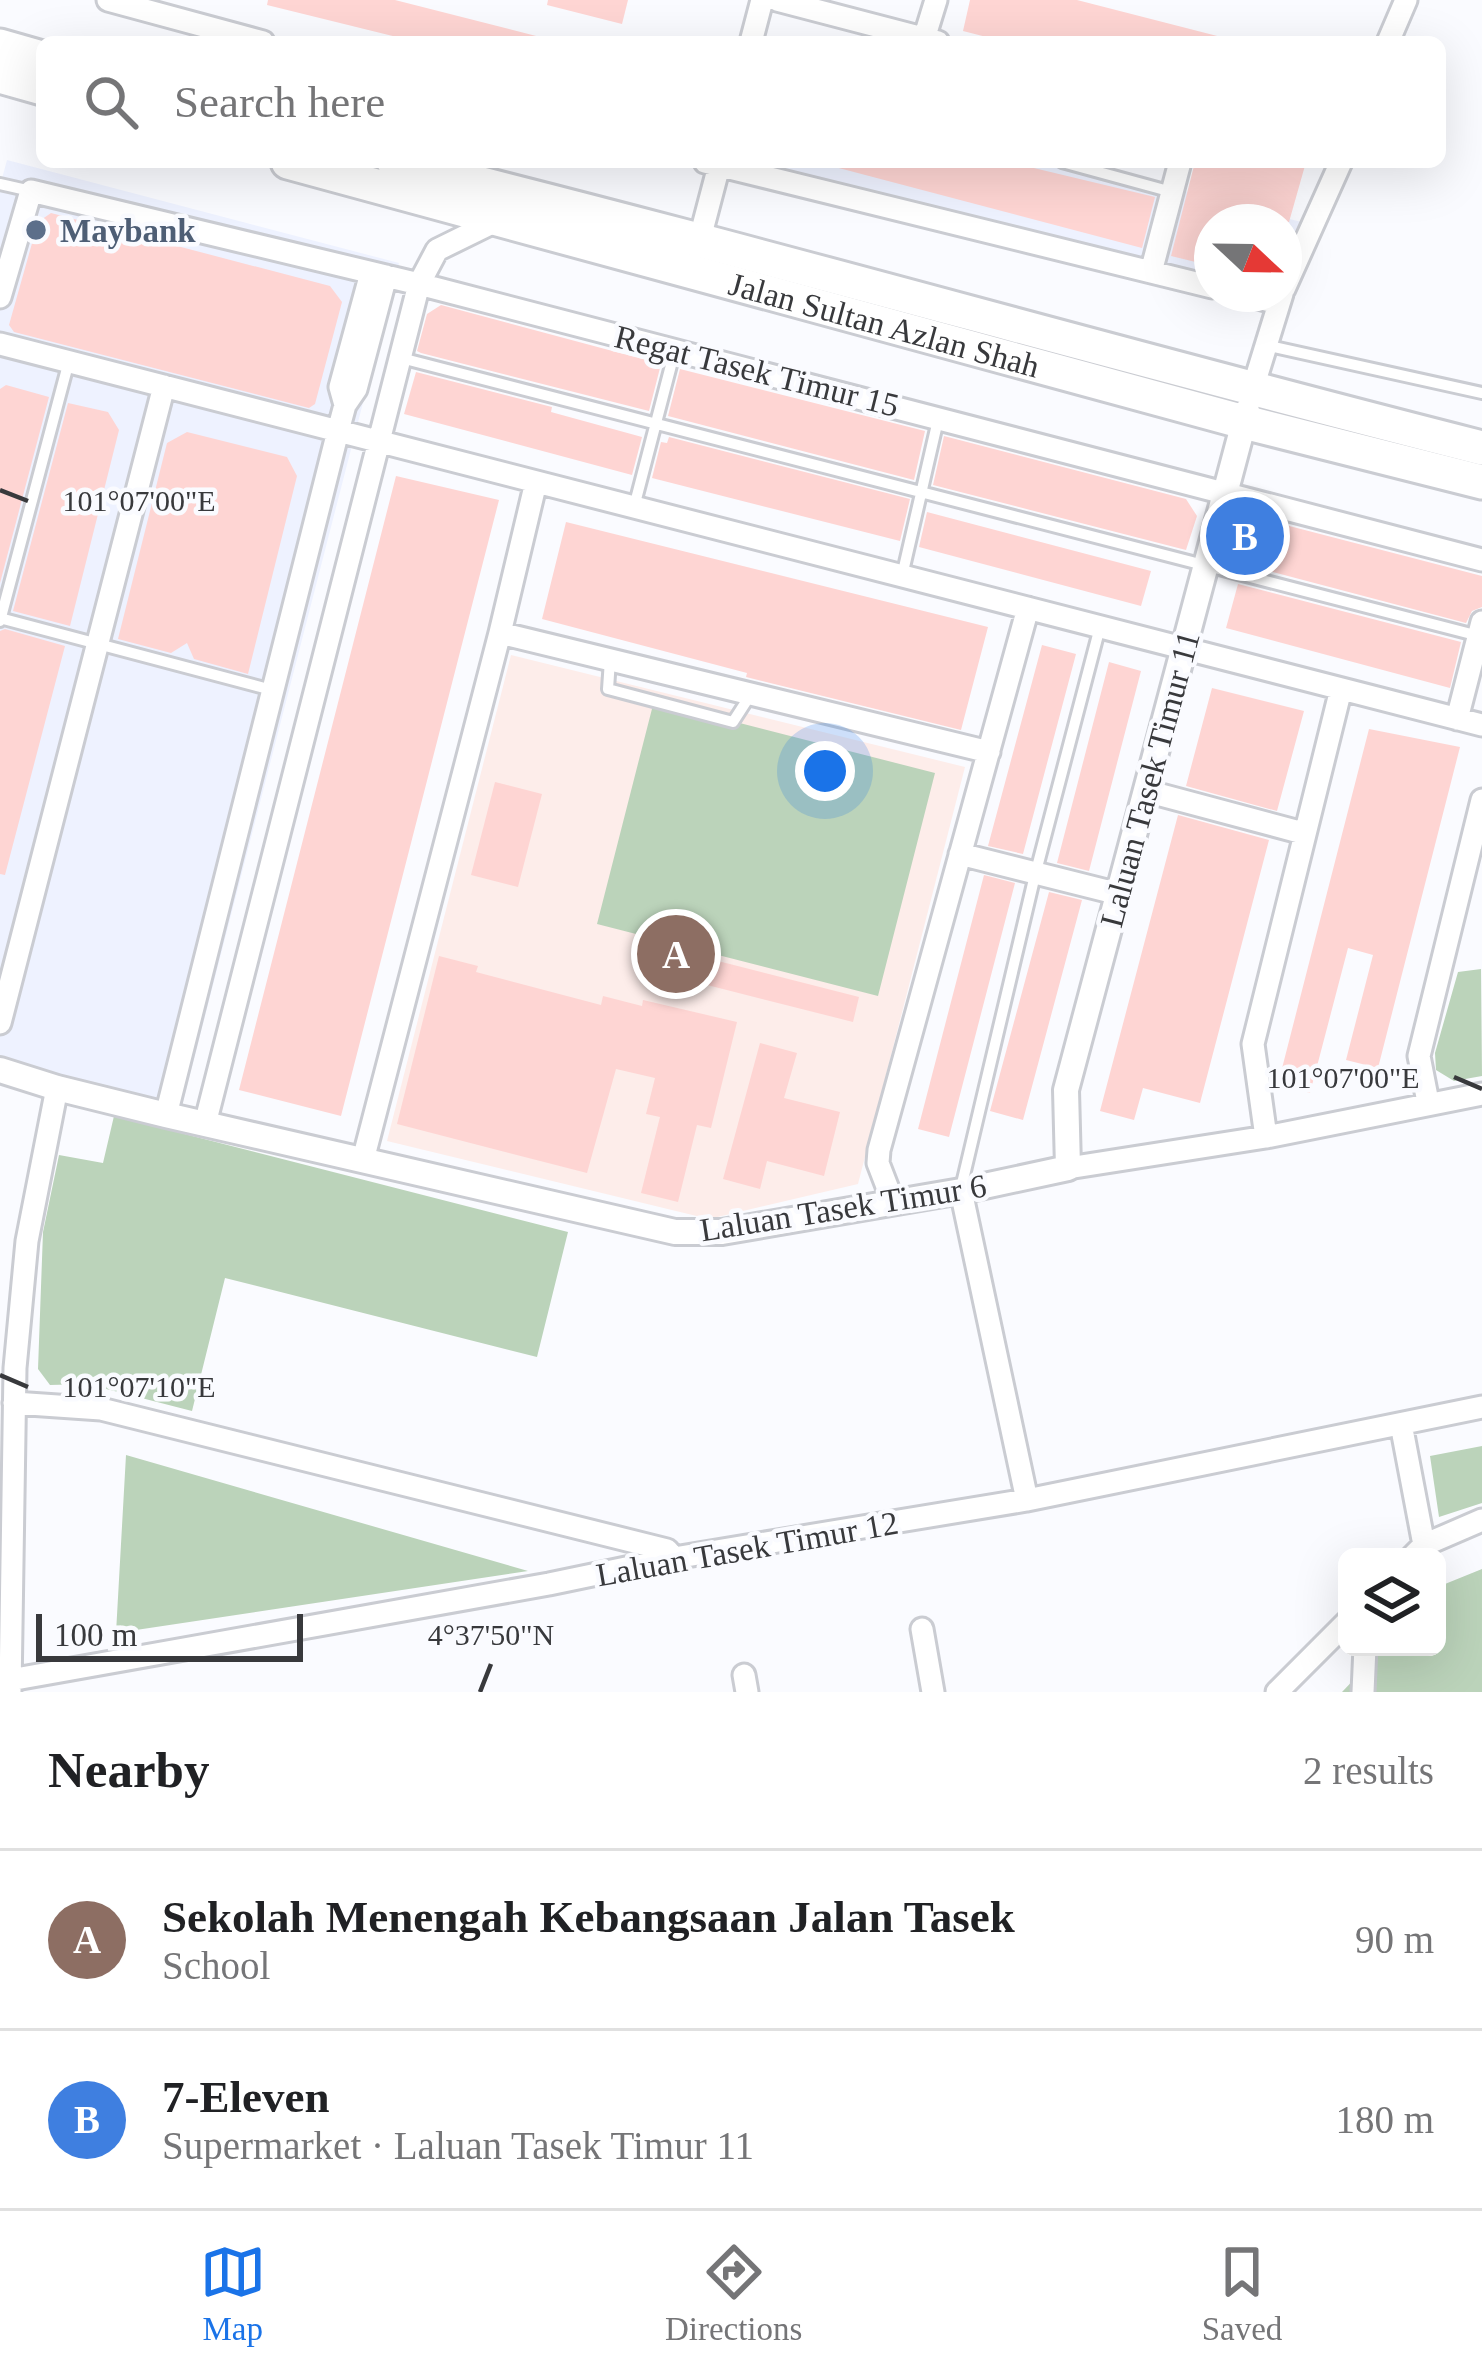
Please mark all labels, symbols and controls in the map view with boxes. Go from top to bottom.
search box [36,36,1446,168]
icon: search [78,69,144,135]
text: Search here [174,77,385,127]
north arrow [1194,204,1302,312]
place label: Maybank [60,213,196,249]
marker: Maybank [23,217,49,243]
street label: Jalan Sultan Azlan Shah [725,266,1044,385]
street label: Regat Tasek Timur 15 [611,318,902,424]
text: 101°07'00"E [63,484,215,517]
pin: B [1206,491,1284,581]
street label: Laluan Tasek Timur 11 [1093,627,1207,931]
your location [795,741,855,801]
pin: A [637,909,715,999]
text: 101°07'00"E [1267,1061,1419,1094]
street label: Laluan Tasek Timur 6 [697,1168,989,1248]
text: 101°07'10"E [63,1370,215,1403]
street label: Laluan Tasek Timur 12 [593,1505,901,1593]
map controls [1338,1548,1446,1656]
button: layers [1338,1548,1446,1656]
scale bar [36,1608,303,1661]
text: 100 m [54,1617,137,1653]
text: 4°37'50"N [428,1618,554,1651]
text: Nearby [48,1742,209,1798]
text: 2 results [1303,1749,1434,1792]
text: Sekolah Menengah Kebangsaan Jalan Tasek [162,1892,1015,1942]
text: A [73,1918,101,1961]
text: 90 m [1355,1918,1434,1961]
text: School [162,1944,270,1987]
text: 7-Eleven [162,2072,329,2122]
text: B [74,2098,100,2141]
text: 180 m [1335,2098,1434,2141]
text: Supermarket · Laluan Tasek Timur 11 [162,2124,754,2167]
tab: Map [200,2239,266,2348]
tab: Directions [665,2239,802,2348]
tab: Saved [1202,2239,1282,2348]

